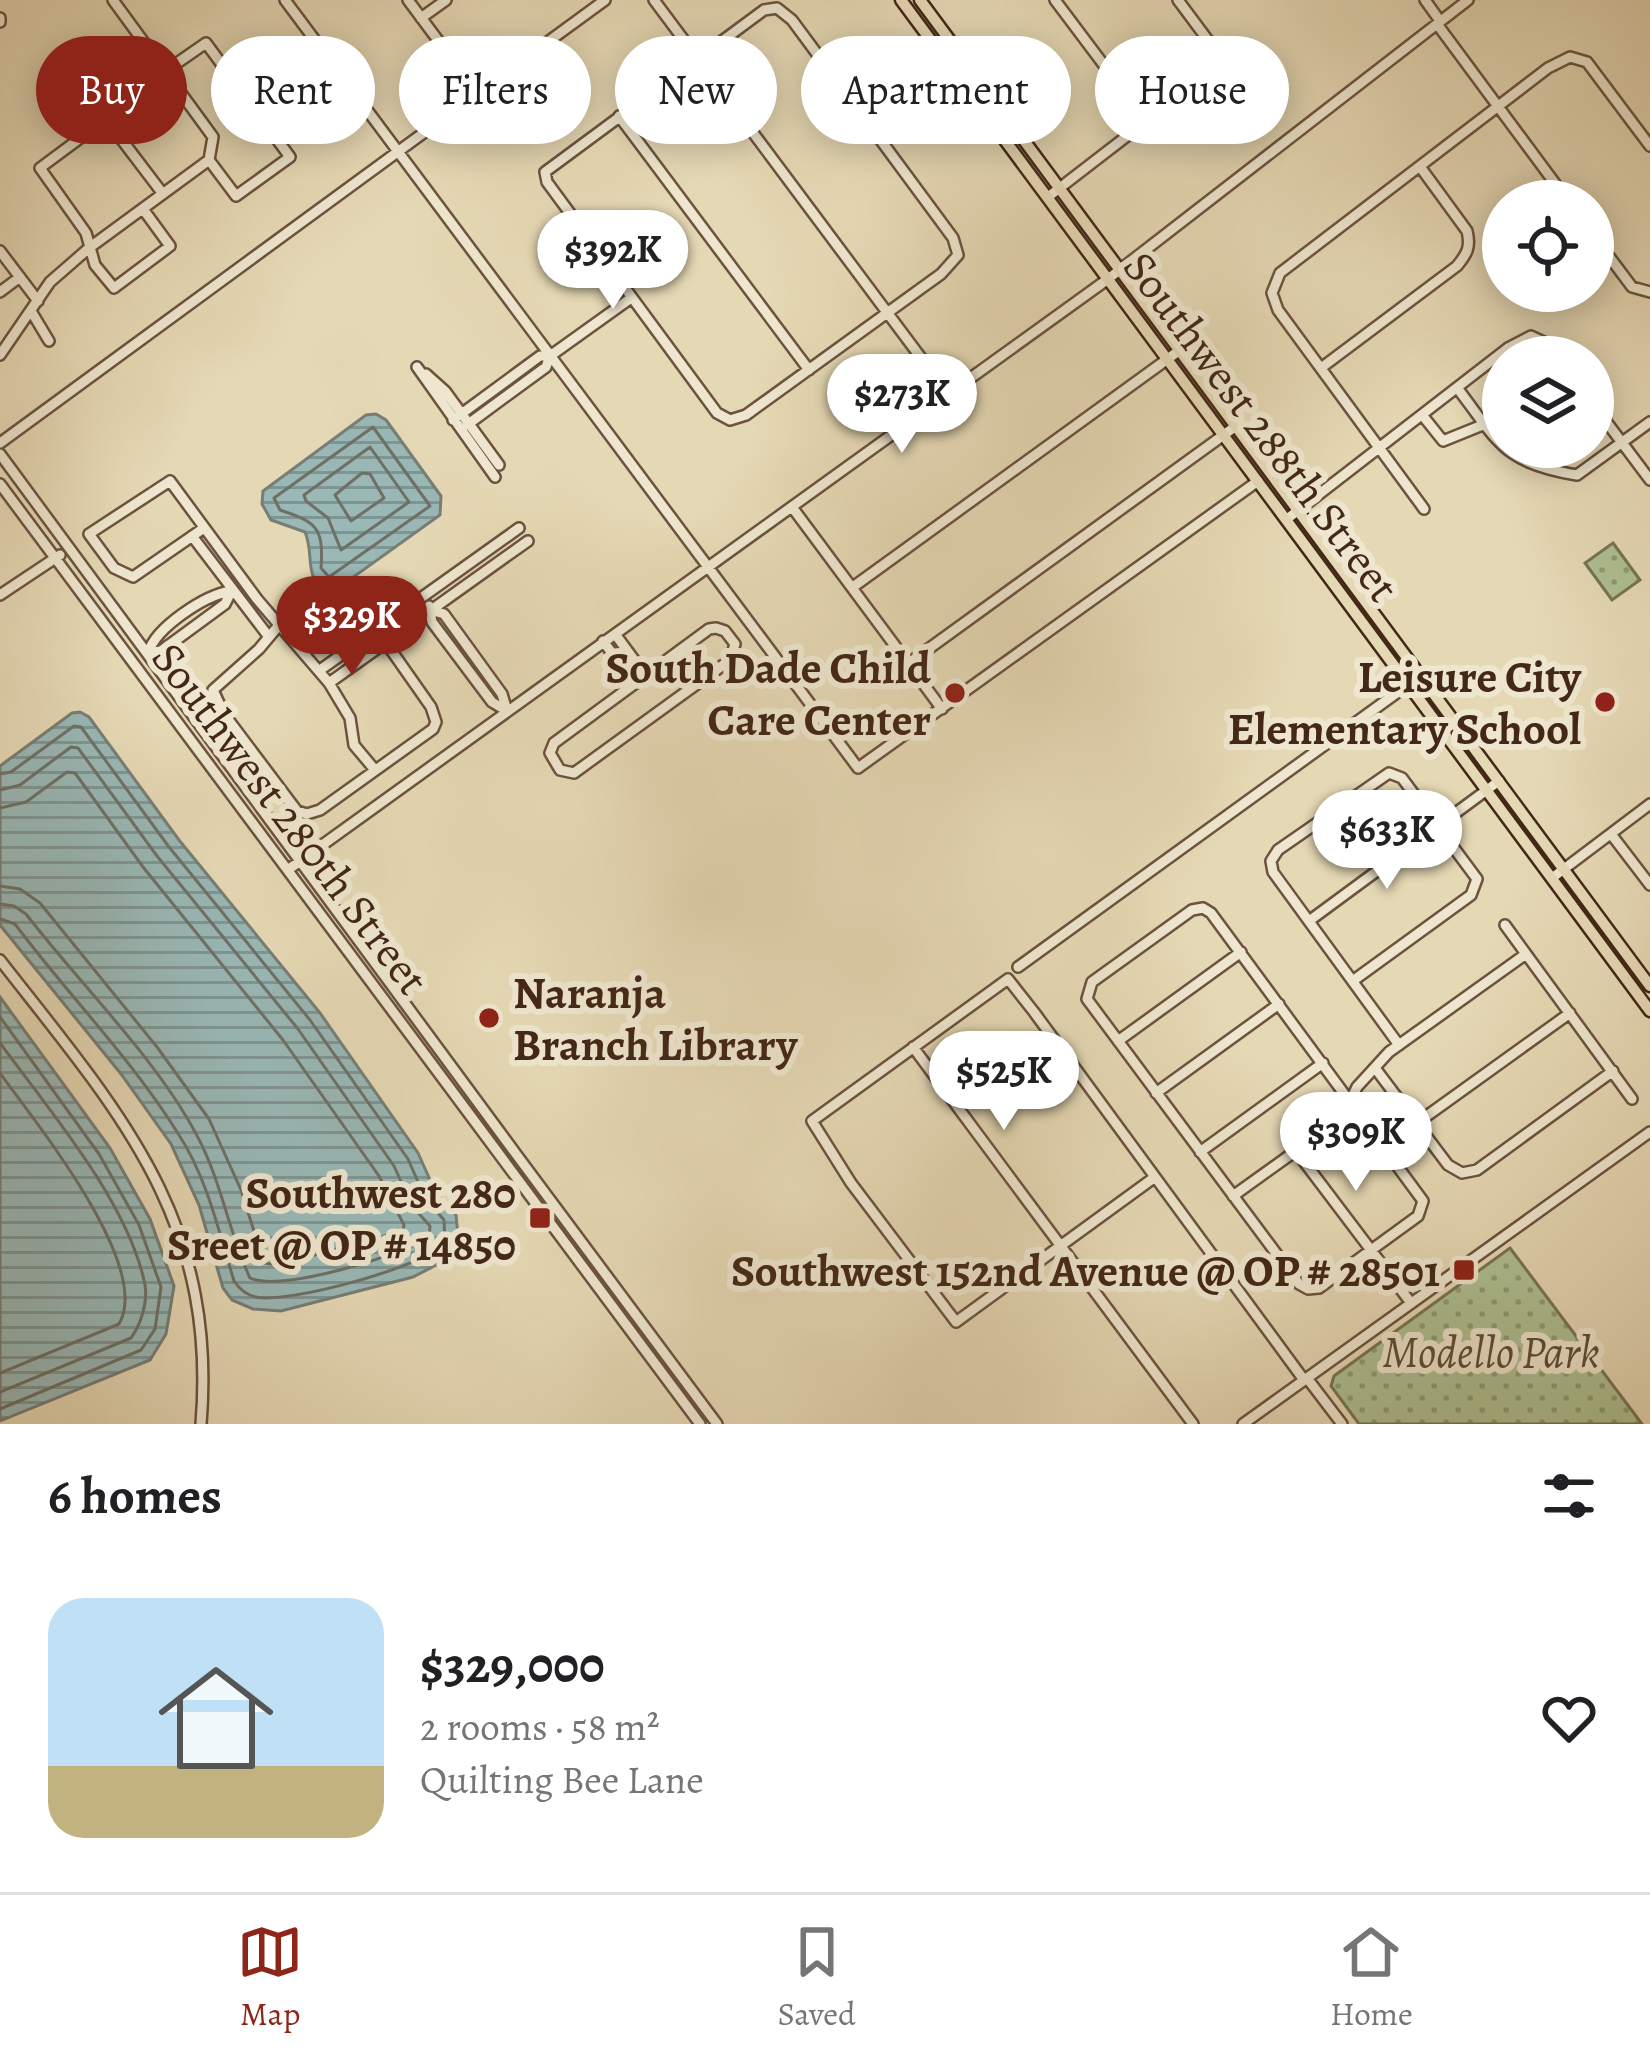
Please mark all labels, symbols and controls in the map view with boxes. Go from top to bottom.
chip: Buy [36,36,187,144]
chip: Rent [211,36,375,144]
chip: Filters [399,36,591,144]
chip: New [615,36,777,144]
chip: Apartment [801,36,1071,144]
chip: House [1095,36,1289,144]
map controls [1482,180,1614,468]
button: locate [1482,180,1614,312]
pin: $392K [529,210,697,312]
text: $392K [564,222,662,275]
street label: Southwest 288th Street [1109,239,1414,615]
button: layers [1482,336,1614,468]
pin: $273K [818,354,986,456]
text: $273K [854,366,950,419]
pin: $329K [268,576,436,678]
text: $329K [303,588,401,641]
street label: Southwest 280th Street [137,630,443,1008]
place label: South Dade Child Care Center [605,637,932,751]
place label: Leisure City Elementary School [1228,646,1582,760]
marker: South Dade Child Care Center [942,680,968,706]
marker: Leisure City Elementary School [1592,689,1618,715]
pin: $633K [1303,790,1471,892]
text: $633K [1339,802,1435,855]
place label: Naranja Branch Library [513,962,798,1076]
marker: Naranja Branch Library [476,1005,502,1031]
pin: $525K [920,1031,1088,1133]
text: $525K [956,1043,1052,1096]
pin: $309K [1272,1092,1440,1194]
text: $309K [1307,1104,1405,1157]
place label: Southwest 280 Sreet @ OP # 14850 [167,1162,516,1276]
marker: Southwest 280 Sreet @ OP # 14850 [527,1205,553,1231]
place label: Southwest 152nd Avenue @ OP # 28501 [731,1240,1440,1302]
marker: Southwest 152nd Avenue @ OP # 28501 [1451,1257,1477,1283]
park label: Modello Park [1382,1321,1600,1383]
text: 6 homes [48,1461,222,1531]
icon: filters [1536,1463,1602,1529]
text: $329,000 [420,1630,605,1700]
icon: home [144,1646,288,1790]
icon: heart [1536,1685,1602,1751]
text: 2 rooms · 58 m² [420,1700,660,1753]
text: Quilting Bee Lane [420,1753,704,1806]
tab: Map [237,1919,303,2036]
tab: Saved [777,1919,856,2036]
tab: Home [1330,1919,1413,2036]

